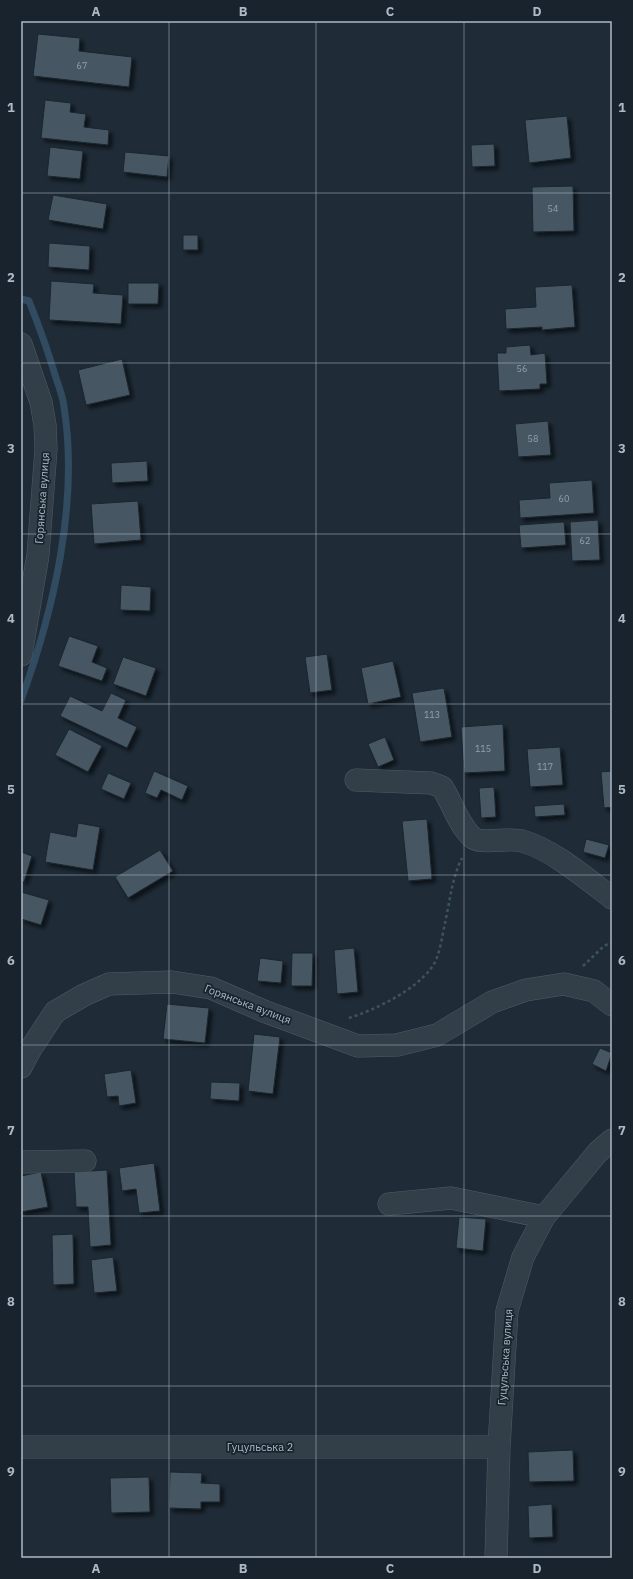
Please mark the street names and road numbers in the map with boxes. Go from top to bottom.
street label: Горянська вулиця [32,452,52,544]
street label: Горянська вулиця [203,981,293,1027]
street label: Гуцульська вулиця [495,1308,515,1406]
street label: Гуцульська 2 [227,1440,293,1454]

